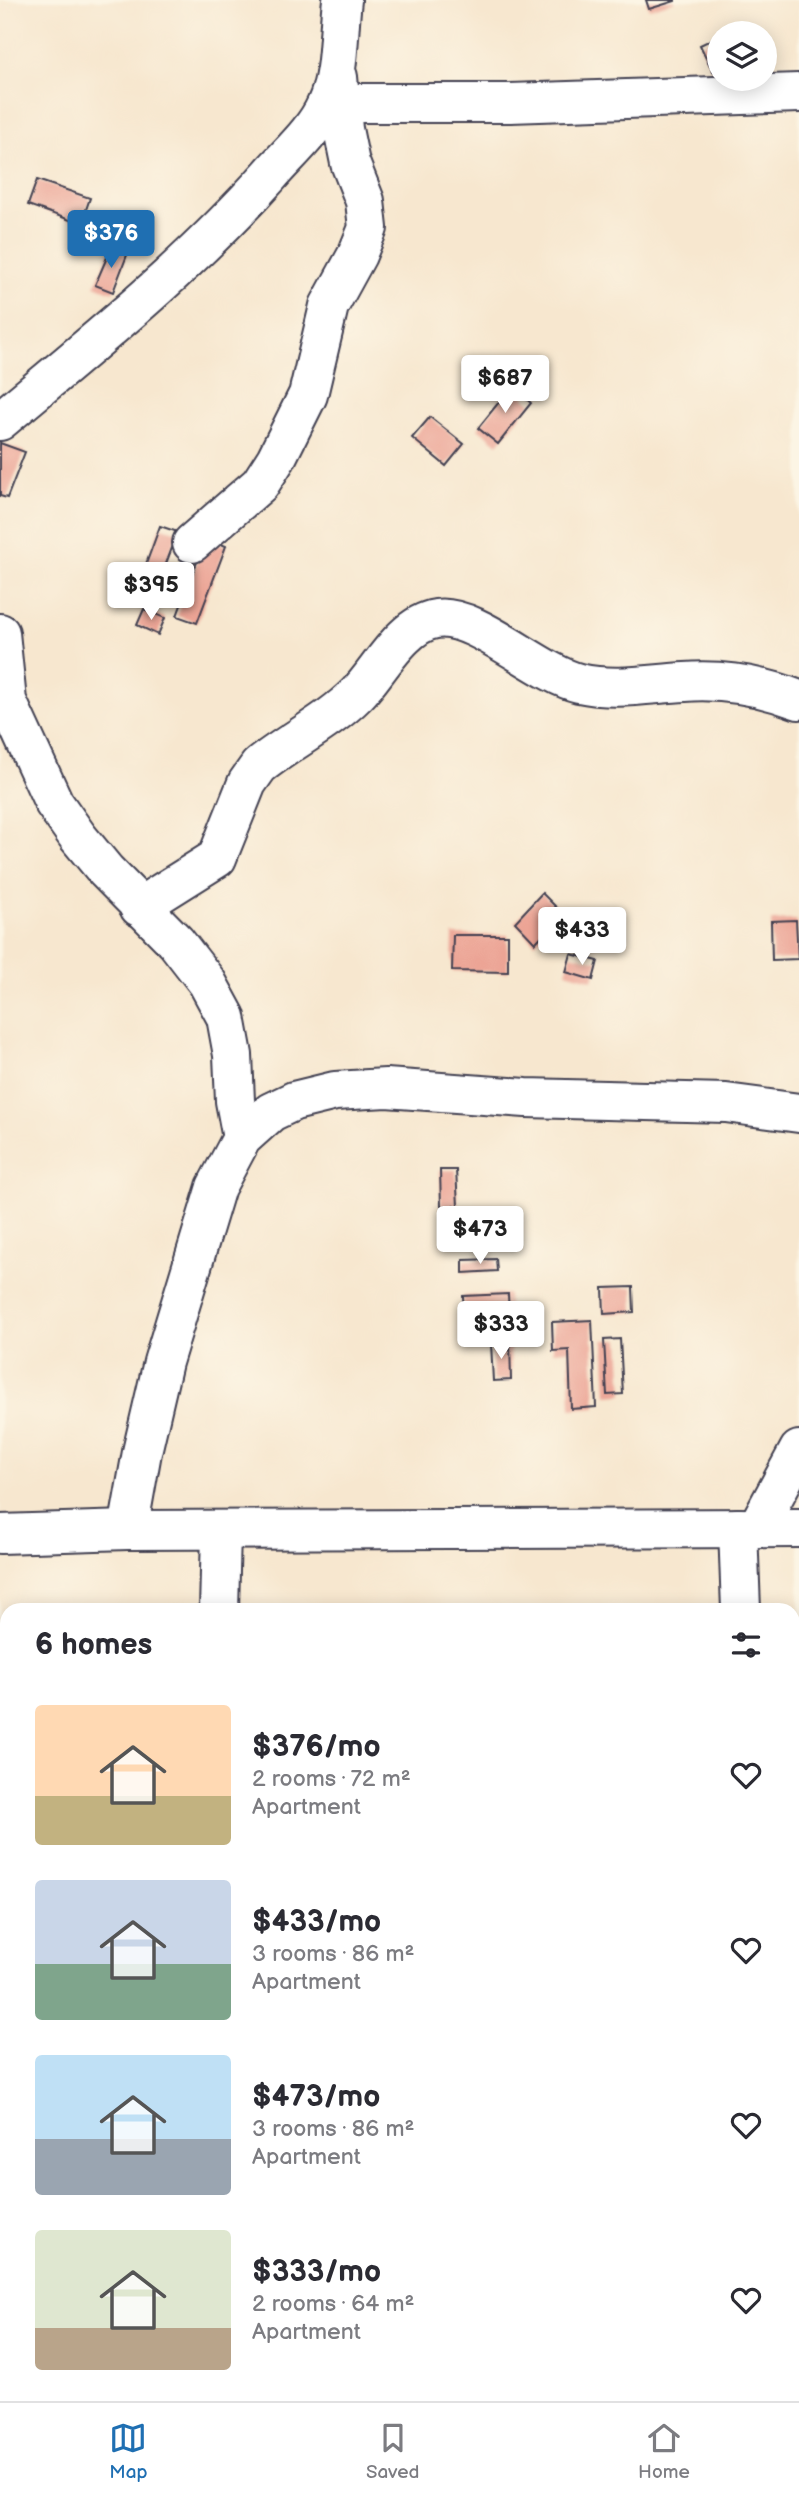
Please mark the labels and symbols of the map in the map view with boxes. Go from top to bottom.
pin: $376 [70,210,152,270]
pin: $687 [464,356,546,415]
pin: $395 [110,562,192,622]
pin: $433 [541,908,623,967]
pin: $473 [439,1206,521,1266]
pin: $333 [460,1302,542,1361]

